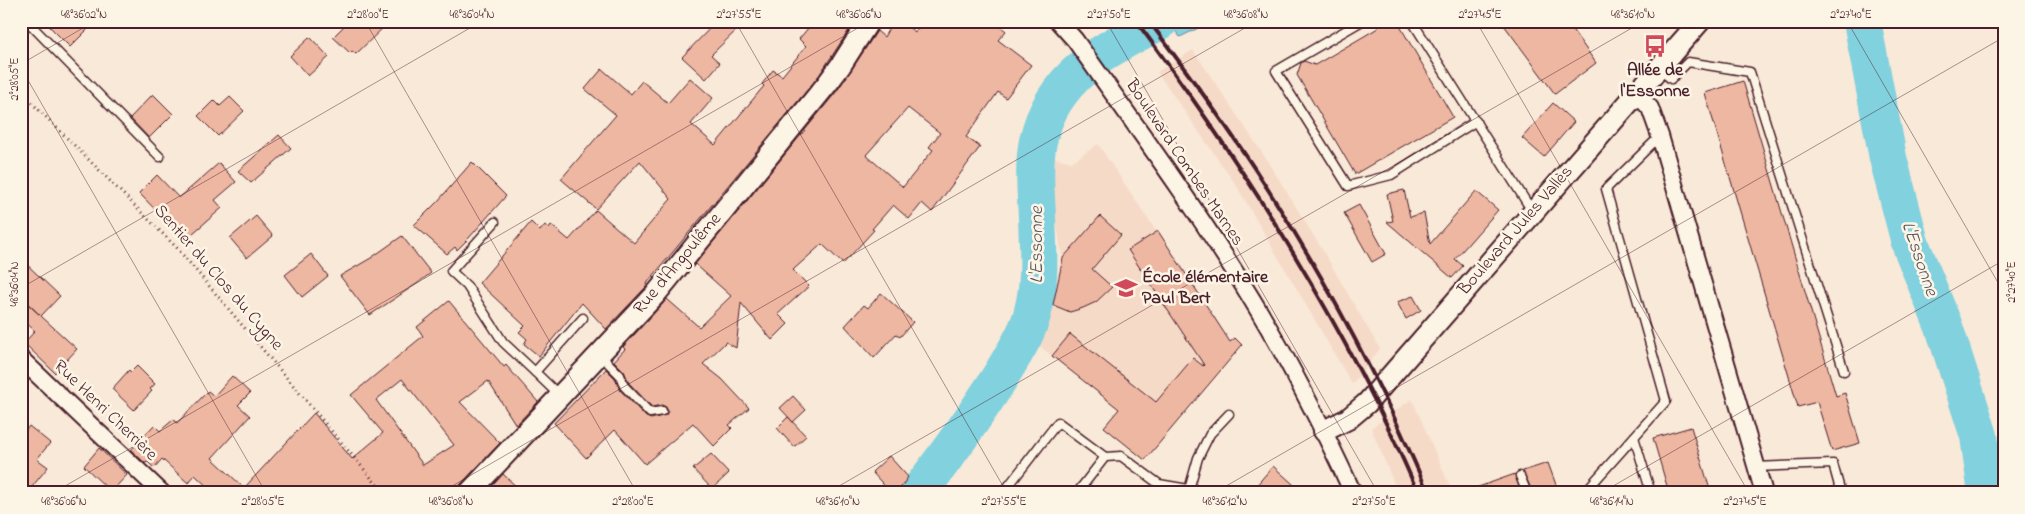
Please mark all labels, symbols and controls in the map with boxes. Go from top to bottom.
text: 48°36'02"N [61,6,107,24]
text: 2°28'00"E [347,6,389,24]
text: 48°36'04"N [449,6,495,24]
text: 2°27'55"E [716,6,762,24]
text: 48°36'06"N [836,6,882,24]
text: 2°27'50"E [1087,6,1131,24]
text: 48°36'08"N [1224,6,1268,24]
text: 2°27'45"E [1458,6,1502,24]
text: 48°36'10"N [1611,6,1655,24]
text: 2°27'40"E [1830,6,1872,24]
bus stop icon: Allée de l'Essonne [1642,33,1668,59]
text: 2°28'05"E [6,57,24,101]
place label: Allée de l'Essonne [1620,58,1691,105]
street label: Boulevard Combes Marnes [1118,73,1250,252]
street label: Boulevard Jules Vallès [1451,160,1580,303]
street label: Sentier du Clos du Cygne [146,199,290,358]
water label: L'Essonne [1024,205,1051,284]
street label: Rue d'Angoulême [628,207,730,321]
water label: L'Essonne [1894,218,1945,301]
text: 48°36'04"N [6,261,24,307]
text: 2°27'40"E [2003,261,2021,303]
place label: École élémentaire Paul Bert [1142,265,1269,312]
school or university icon: École élémentaire Paul Bert [1113,275,1139,301]
street label: Rue Henri Cherrière [47,354,164,468]
text: 48°36'06"N [41,493,87,511]
text: 2°28'05"E [241,493,285,511]
text: 48°36'08"N [429,493,473,511]
text: 2°28'00"E [612,493,654,511]
text: 48°36'10"N [816,493,860,511]
text: 2°27'55"E [981,493,1027,511]
text: 48°36'12"N [1203,493,1247,511]
text: 2°27'50"E [1352,493,1396,511]
text: 48°36'14"N [1590,493,1634,511]
text: 2°27'45"E [1723,493,1767,511]

